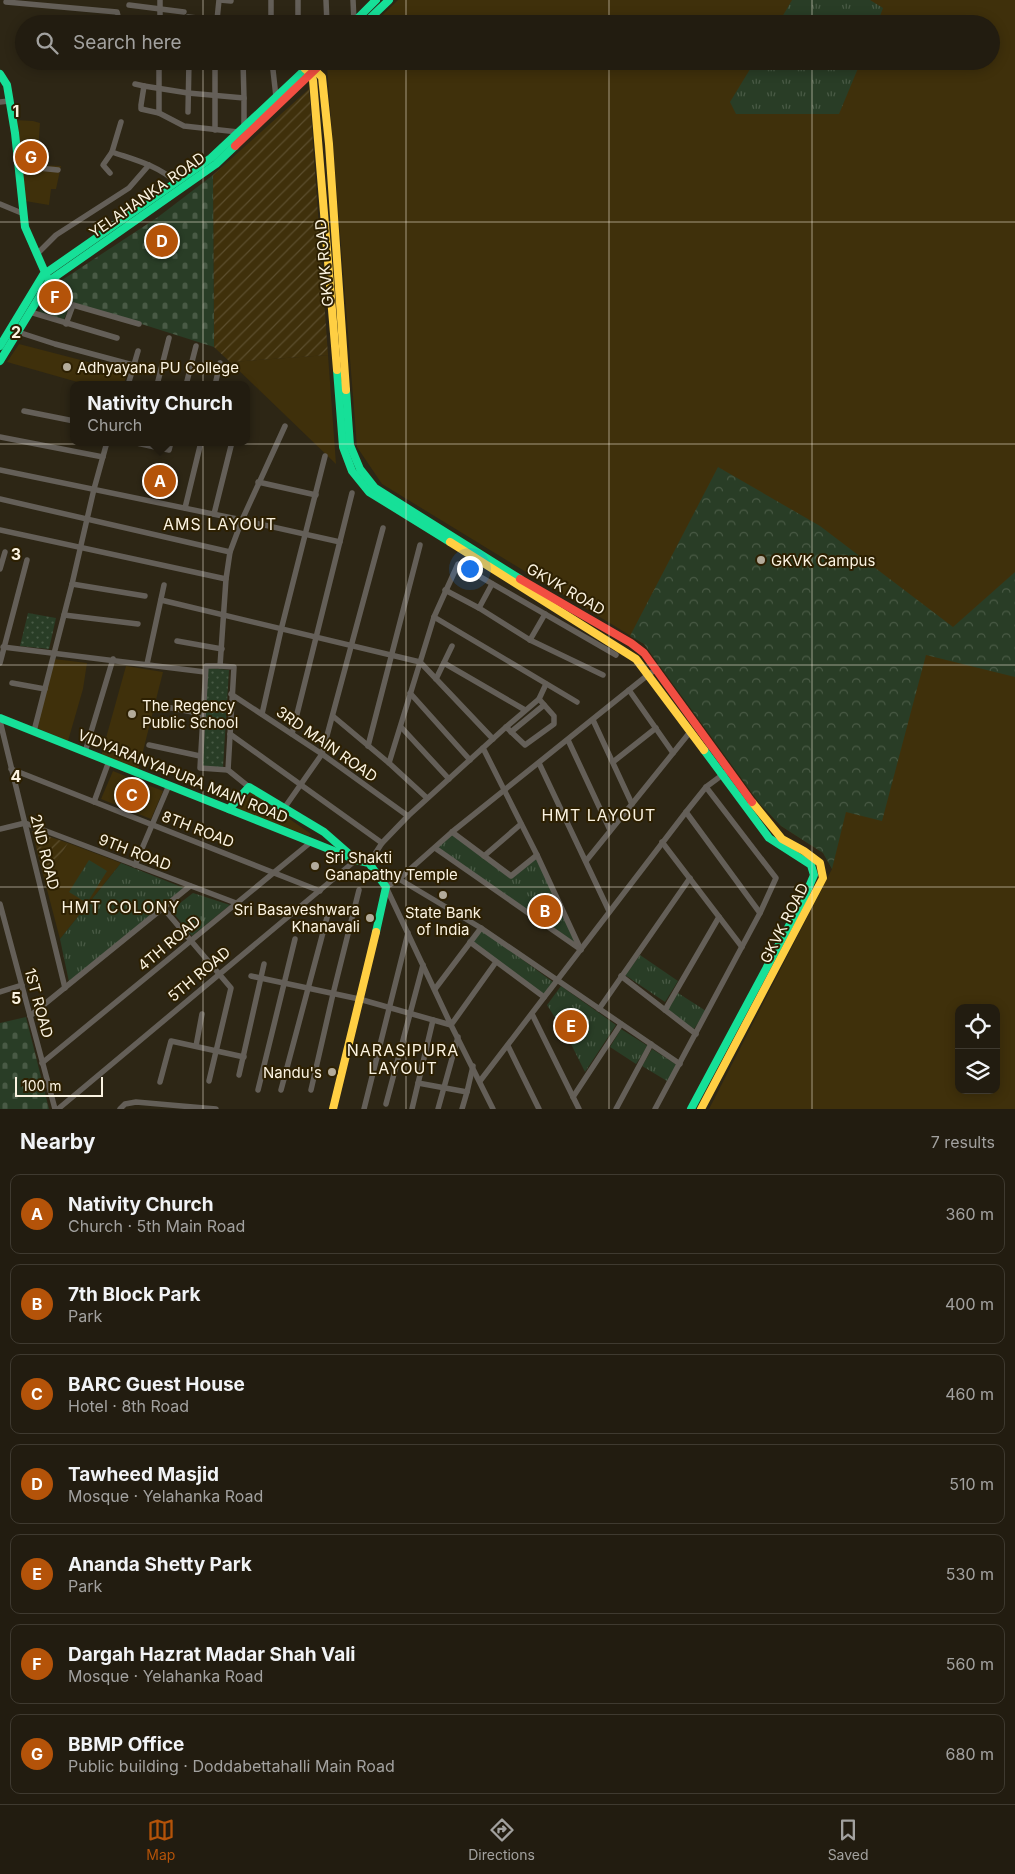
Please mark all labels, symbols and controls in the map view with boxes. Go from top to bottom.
search box [15,15,1000,70]
icon: search [33,29,61,57]
text: Search here [73,31,182,54]
text: 1 [13,101,19,121]
pin: G [15,138,47,176]
street label: YELAHANKA ROAD [86,148,208,242]
street label: GKVK ROAD [311,218,337,308]
pin: D [146,222,178,260]
pin: F [39,278,71,316]
text: 2 [11,322,21,342]
place label: Adhyayana PU College [77,358,239,377]
marker: Adhyayana PU College [61,361,73,373]
popup [70,381,250,446]
text: Nativity Church [87,392,233,415]
text: Church [87,415,142,435]
pin: A [144,462,176,500]
district label: AMS LAYOUT [163,514,277,534]
text: 3 [11,544,21,564]
place label: GKVK Campus [771,551,875,570]
marker: GKVK Campus [755,554,767,566]
your location [457,556,483,582]
street label: GKVK ROAD [523,559,609,619]
place label: The Regency Public School [142,696,238,732]
street label: 3RD MAIN ROAD [273,702,381,786]
marker: The Regency Public School [126,708,138,720]
street label: VIDYARANYAPURA MAIN ROAD [75,725,291,827]
text: 4 [11,766,22,786]
pin: C [116,776,148,814]
district label: HMT LAYOUT [542,805,656,825]
street label: 8TH ROAD [159,806,237,852]
street label: 2ND ROAD [26,812,64,892]
street label: 9TH ROAD [96,829,174,875]
place label: Sri Shakti Ganapathy Temple [325,848,458,884]
marker: Sri Shakti Ganapathy Temple [309,860,321,872]
street label: GKVK ROAD [756,880,812,966]
marker: State Bank of India [437,889,449,901]
pin: B [529,892,561,930]
district label: HMT COLONY [62,897,180,917]
place label: Sri Basaveshwara Khanavali [234,900,360,936]
place label: State Bank of India [405,903,482,939]
street label: 4TH ROAD [134,911,204,975]
marker: Sri Basaveshwara Khanavali [364,912,376,924]
street label: 5TH ROAD [164,942,234,1006]
street label: 1ST ROAD [21,966,57,1040]
text: 5 [11,988,21,1008]
map controls [955,1004,1000,1094]
button: locate [955,1004,1000,1049]
pin: E [555,1007,587,1045]
district label: NARASIPURA LAYOUT [347,1040,459,1078]
button: layers [955,1049,1000,1094]
place label: Nandu's [263,1063,322,1082]
marker: Nandu's [326,1066,338,1078]
scale bar [15,1074,102,1097]
text: 100 m [22,1077,62,1094]
text: Nearby [20,1129,95,1154]
text: 7 results [931,1132,995,1152]
text: Nativity Church [68,1193,213,1216]
text: A [31,1204,43,1224]
text: 360 m [946,1204,994,1224]
text: Church · 5th Main Road [68,1216,245,1236]
text: 7th Block Park [68,1283,201,1306]
text: B [32,1294,42,1314]
text: 400 m [945,1294,994,1314]
text: Park [68,1306,102,1326]
text: BARC Guest House [68,1373,245,1396]
text: C [31,1384,43,1404]
text: 460 m [945,1384,994,1404]
text: Hotel · 8th Road [68,1396,189,1416]
text: Tawheed Masjid [68,1463,219,1486]
text: D [31,1474,43,1494]
text: 510 m [949,1474,994,1494]
text: Mosque · Yelahanka Road [68,1486,263,1506]
text: Ananda Shetty Park [68,1553,252,1576]
text: E [32,1564,42,1584]
text: 530 m [946,1564,994,1584]
text: Park [68,1576,102,1596]
text: Dargah Hazrat Madar Shah Vali [68,1643,355,1666]
text: F [32,1654,42,1674]
text: 560 m [946,1654,994,1674]
text: Mosque · Yelahanka Road [68,1666,263,1686]
text: BBMP Office [68,1733,184,1756]
text: G [31,1744,43,1764]
text: 680 m [946,1744,994,1764]
text: Public building · Doddabettahalli Main Road [68,1756,395,1776]
tab: Map [146,1816,175,1863]
tab: Directions [468,1816,535,1863]
tab: Saved [828,1816,869,1863]

